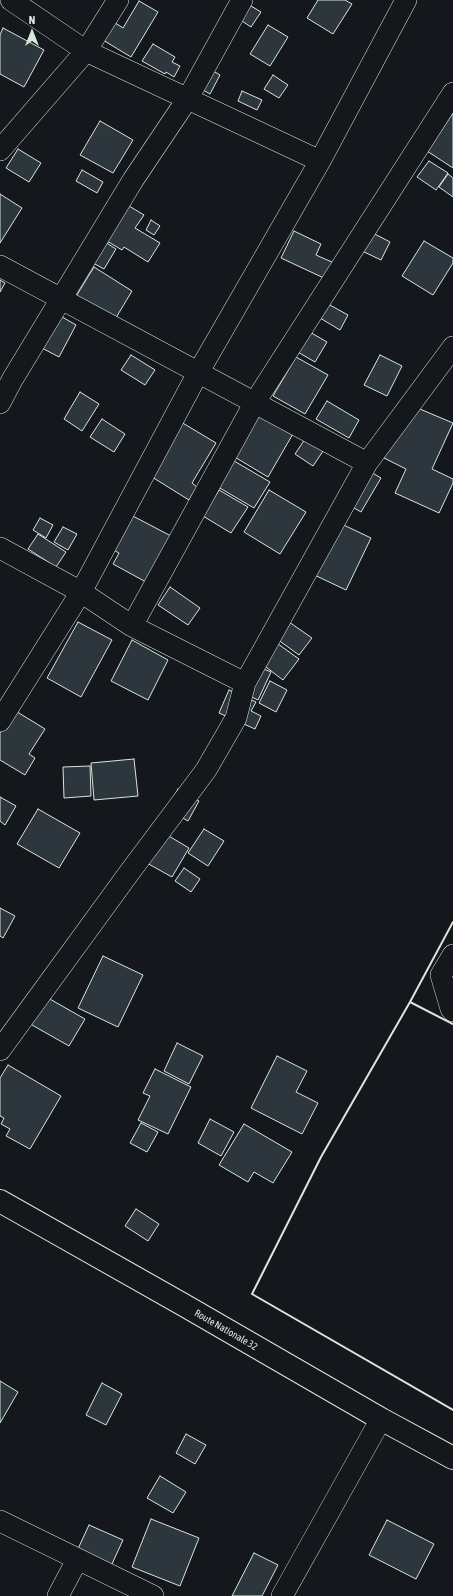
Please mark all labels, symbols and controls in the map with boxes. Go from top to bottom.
north arrow [12,12,52,52]
text: N [29,14,35,26]
street label: Route Nationale 32 [192,1307,260,1353]

